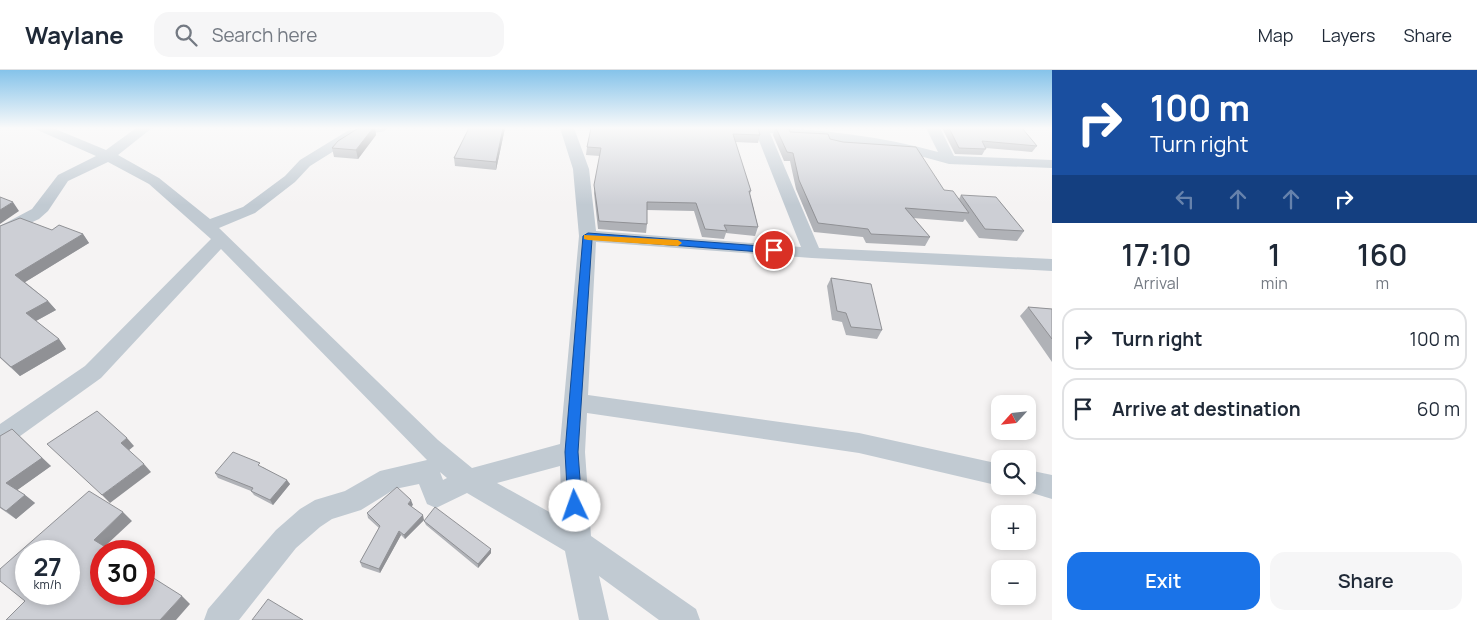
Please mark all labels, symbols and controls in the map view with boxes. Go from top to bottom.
search box [154,12,504,57]
text: Waylane [25,18,124,51]
icon: search [172,21,200,49]
text: Search here [212,22,317,48]
text: Map [1258,23,1293,47]
text: Layers [1321,23,1375,47]
text: Share [1403,23,1452,47]
text: 100 m [1150,84,1250,132]
icon: right [1067,90,1132,155]
text: Turn right [1150,129,1248,159]
icon: left [1171,185,1199,213]
icon: ahead [1224,185,1252,213]
icon: ahead [1277,185,1305,213]
icon: right [1330,185,1358,213]
pin [753,229,795,271]
text: 17:10 [1121,234,1191,275]
text: 1 [1268,234,1281,275]
text: 160 [1357,234,1408,275]
icon: arrive [760,236,788,264]
text: Arrival [1134,272,1179,294]
text: min [1261,272,1288,294]
text: m [1376,272,1389,294]
icon: right [1069,325,1097,353]
text: Turn right [1112,326,1202,352]
text: 100 m [1409,326,1460,352]
north arrow [991,395,1036,440]
map controls [991,395,1036,605]
icon: arrive [1069,395,1097,423]
text: Arrive at destination [1112,396,1301,422]
text: 60 m [1417,396,1460,422]
button: search [991,450,1036,495]
position arrow [548,479,600,531]
button: + [991,505,1036,550]
speed limit sign: 30 [90,540,155,605]
text: 27 [33,549,62,584]
button: Exit [1067,552,1260,610]
button: Share [1270,552,1462,610]
button: − [991,560,1036,605]
text: km/h [34,576,61,593]

